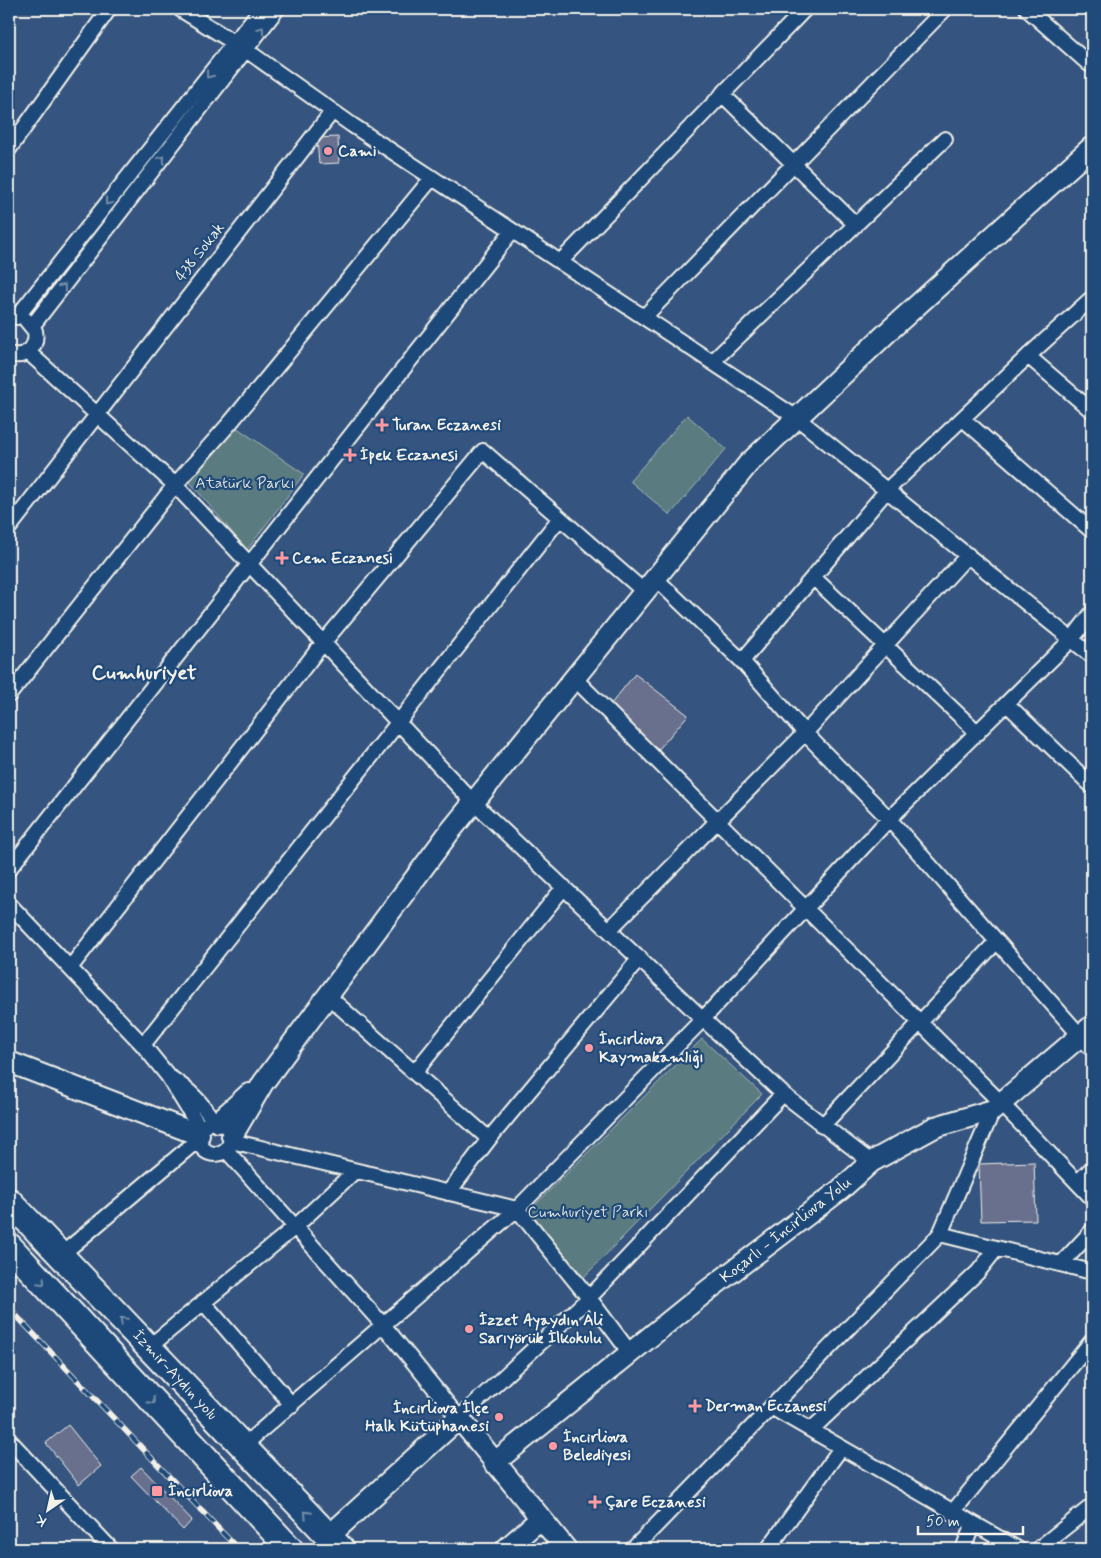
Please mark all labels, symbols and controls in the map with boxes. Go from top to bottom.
one-way arrow [256,27,264,36]
one-way arrow [207,69,215,78]
place label: Cami [338,141,377,162]
marker: Cami [322,145,334,157]
one-way arrow [156,155,165,164]
one-way arrow [106,196,114,205]
street label: 438 Sokak [170,218,230,286]
one-way arrow [57,284,65,293]
place label: Turan Eczanesi [392,415,501,436]
marker: Turan Eczanesi [376,419,388,431]
place label: İpek Eczanesi [360,445,458,466]
marker: İpek Eczanesi [344,449,356,461]
park label: Atatürk Parkı [195,473,295,494]
place label: Cem Eczanesi [292,548,393,569]
marker: Cem Eczanesi [276,552,288,564]
district label: Cumhuriyet [91,659,197,687]
place label: İncirliova Kaymakamlığı [599,1029,704,1069]
marker: İncirliova Kaymakamlığı [583,1042,595,1054]
street label: Koçarlı - İncirliova Yolu [716,1172,856,1288]
park label: Cumhuriyet Parkı [528,1202,648,1223]
one-way arrow [36,1276,45,1285]
place label: İzzet Ayaydın Ali Sarıyörük İlkokulu [479,1310,604,1349]
one-way arrow [120,1316,129,1325]
marker: İzzet Ayaydın Ali Sarıyörük İlkokulu [463,1323,475,1335]
street label: İzmir-Aydın yolu [128,1325,222,1425]
one-way arrow [146,1396,155,1405]
place label: Derman Eczanesi [705,1396,827,1417]
place label: İncirliova İlçe Halk Kütüphanesi [365,1398,489,1437]
marker: Derman Eczanesi [689,1400,701,1412]
marker: İncirliova İlçe Halk Kütüphanesi [493,1411,505,1423]
place label: İncirliova Belediyesi [563,1427,631,1466]
marker: İncirliova Belediyesi [547,1440,559,1452]
place label: İncirliova [168,1481,233,1502]
marker: İncirliova [150,1484,164,1498]
north arrow [22,1486,72,1536]
place label: Çare Eczanesi [605,1492,706,1513]
marker: Çare Eczanesi [589,1496,601,1508]
scale bar [918,1503,1024,1535]
text: K [31,1509,50,1530]
one-way arrow [304,1510,313,1519]
text: 50 m [926,1512,960,1532]

